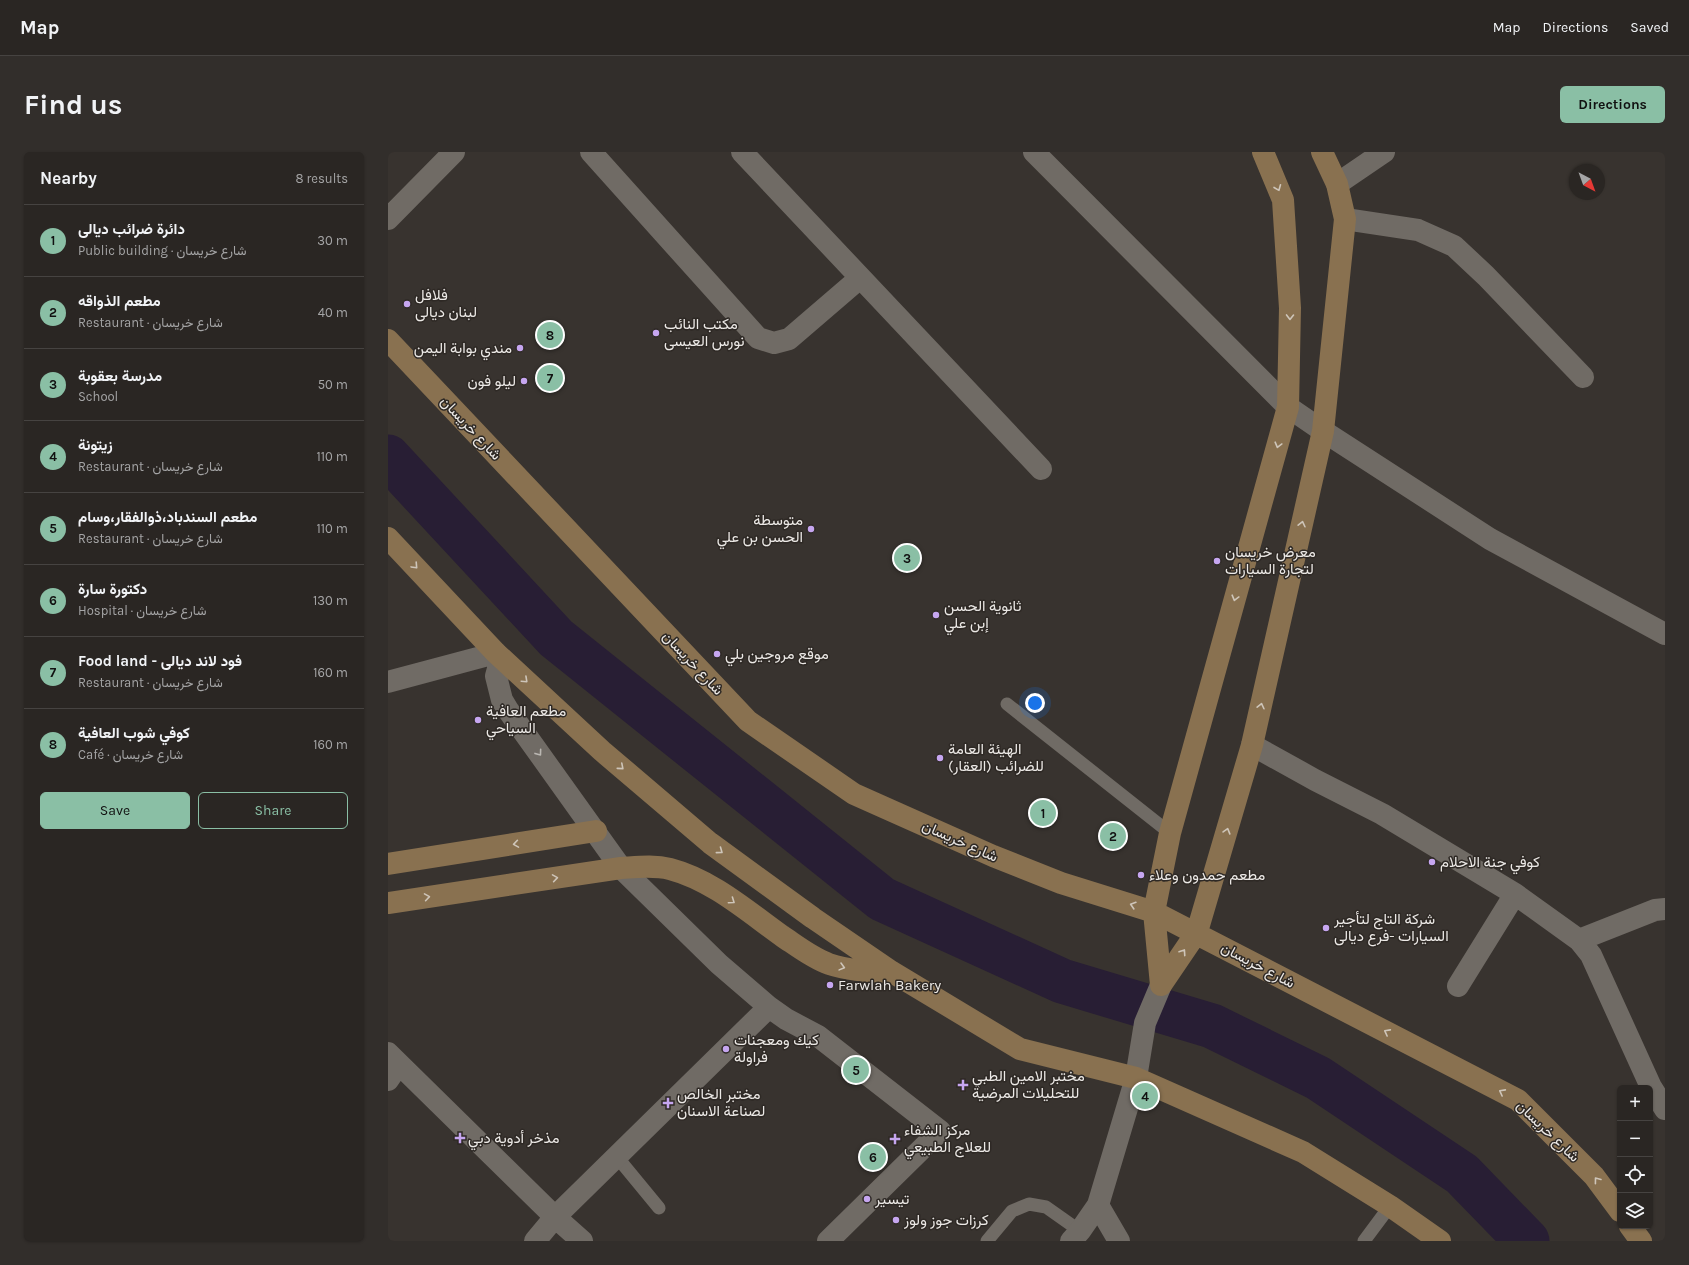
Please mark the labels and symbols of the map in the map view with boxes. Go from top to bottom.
north arrow [1569,164,1605,200]
one-way arrow [1273,185,1281,192]
place label: فلافل لبنان ديالى [415,286,477,322]
marker: فلافل لبنان ديالى [402,299,412,309]
one-way arrow [1286,314,1294,320]
place label: مكتب النائب نورس العيسى [664,315,744,351]
pin: 8 [537,320,563,350]
marker: مكتب النائب نورس العيسى [651,328,661,338]
place label: مندي بوابة اليمن [414,339,512,361]
marker: مندي بوابة اليمن [515,343,525,353]
pin: 7 [537,363,563,393]
place label: ليلو فون [468,372,516,390]
marker: ليلو فون [519,376,529,386]
street label: شارع خريسان [435,392,505,465]
one-way arrow [1274,442,1283,449]
place label: متوسطة الحسن بن علي [717,511,803,550]
one-way arrow [1297,521,1305,527]
marker: متوسطة الحسن بن علي [806,524,816,534]
pin: 3 [894,543,920,573]
place label: معرض خريسان لتجارة السيارات [1225,543,1316,578]
marker: معرض خريسان لتجارة السيارات [1212,556,1222,566]
one-way arrow [410,561,417,569]
one-way arrow [1232,594,1240,601]
place label: ثانوية الحسن إبن علي [944,597,1021,636]
marker: ثانوية الحسن إبن علي [931,610,941,620]
street label: شارع خريسان [657,627,727,700]
place label: موقع مروجين بلي [725,645,829,667]
marker: موقع مروجين بلي [712,649,722,659]
one-way arrow [520,675,528,682]
your location [1025,693,1045,713]
place label: مطعم العافية السياحي [486,702,566,741]
one-way arrow [1256,703,1264,709]
marker: مطعم العافية السياحي [473,715,483,725]
place label: الهيئة العامة للضرائب (العقار) [948,740,1044,775]
one-way arrow [534,749,541,756]
marker: الهيئة العامة للضرائب (العقار) [935,753,945,763]
one-way arrow [616,762,624,769]
pin: 1 [1030,798,1056,828]
street label: شارع خريسان [919,816,1001,868]
pin: 2 [1100,821,1126,851]
one-way arrow [1222,828,1230,834]
one-way arrow [513,839,519,848]
one-way arrow [716,846,723,853]
place label: كوفي جنة الاحلام [1440,853,1540,875]
marker: كوفي جنة الاحلام [1427,857,1437,867]
place label: مطعم حمدون وعلاء [1149,866,1265,885]
marker: مطعم حمدون وعلاء [1136,870,1146,880]
one-way arrow [552,874,558,883]
one-way arrow [423,893,430,902]
one-way arrow [728,896,735,904]
one-way arrow [1130,901,1137,910]
place label: شركة التاج لتأجير السيارات -فرع ديالى [1333,910,1449,947]
marker: شركة التاج لتأجير السيارات -فرع ديالى [1321,923,1331,933]
street label: شارع خريسان [1217,938,1298,994]
one-way arrow [1178,950,1185,957]
one-way arrow [839,962,846,971]
place label: Farwlah Bakery [838,976,941,994]
marker: Farwlah Bakery [825,980,835,990]
one-way arrow [1384,1029,1391,1037]
place label: كيك ومعجنات فراولة [734,1031,819,1066]
marker: كيك ومعجنات فراولة [721,1044,731,1054]
pin: 5 [843,1055,869,1085]
place label: مختبر الامين الطبي للتحليلات المرضية [972,1067,1085,1102]
marker: مختبر الامين الطبي للتحليلات المرضية [957,1079,969,1091]
pin: 4 [1132,1081,1158,1111]
place label: مختبر الخالص لصناعة الاسنان [677,1085,765,1120]
one-way arrow [1499,1089,1507,1097]
street label: شارع خريسان [1511,1096,1583,1167]
marker: مختبر الخالص لصناعة الاسنان [662,1097,674,1109]
place label: مركز الشفاء للعلاج الطبيعي [904,1121,991,1160]
place label: مذخر أدوية دبي [468,1129,559,1151]
marker: مذخر أدوية دبي [455,1133,465,1143]
marker: مركز الشفاء للعلاج الطبيعي [889,1133,901,1145]
pin: 6 [860,1142,886,1172]
one-way arrow [1595,1177,1602,1184]
place label: تيسير [874,1190,910,1208]
marker: تيسير [862,1194,872,1204]
place label: كرزات جوز ولوز [903,1211,989,1229]
marker: كرزات جوز ولوز [891,1215,901,1225]

